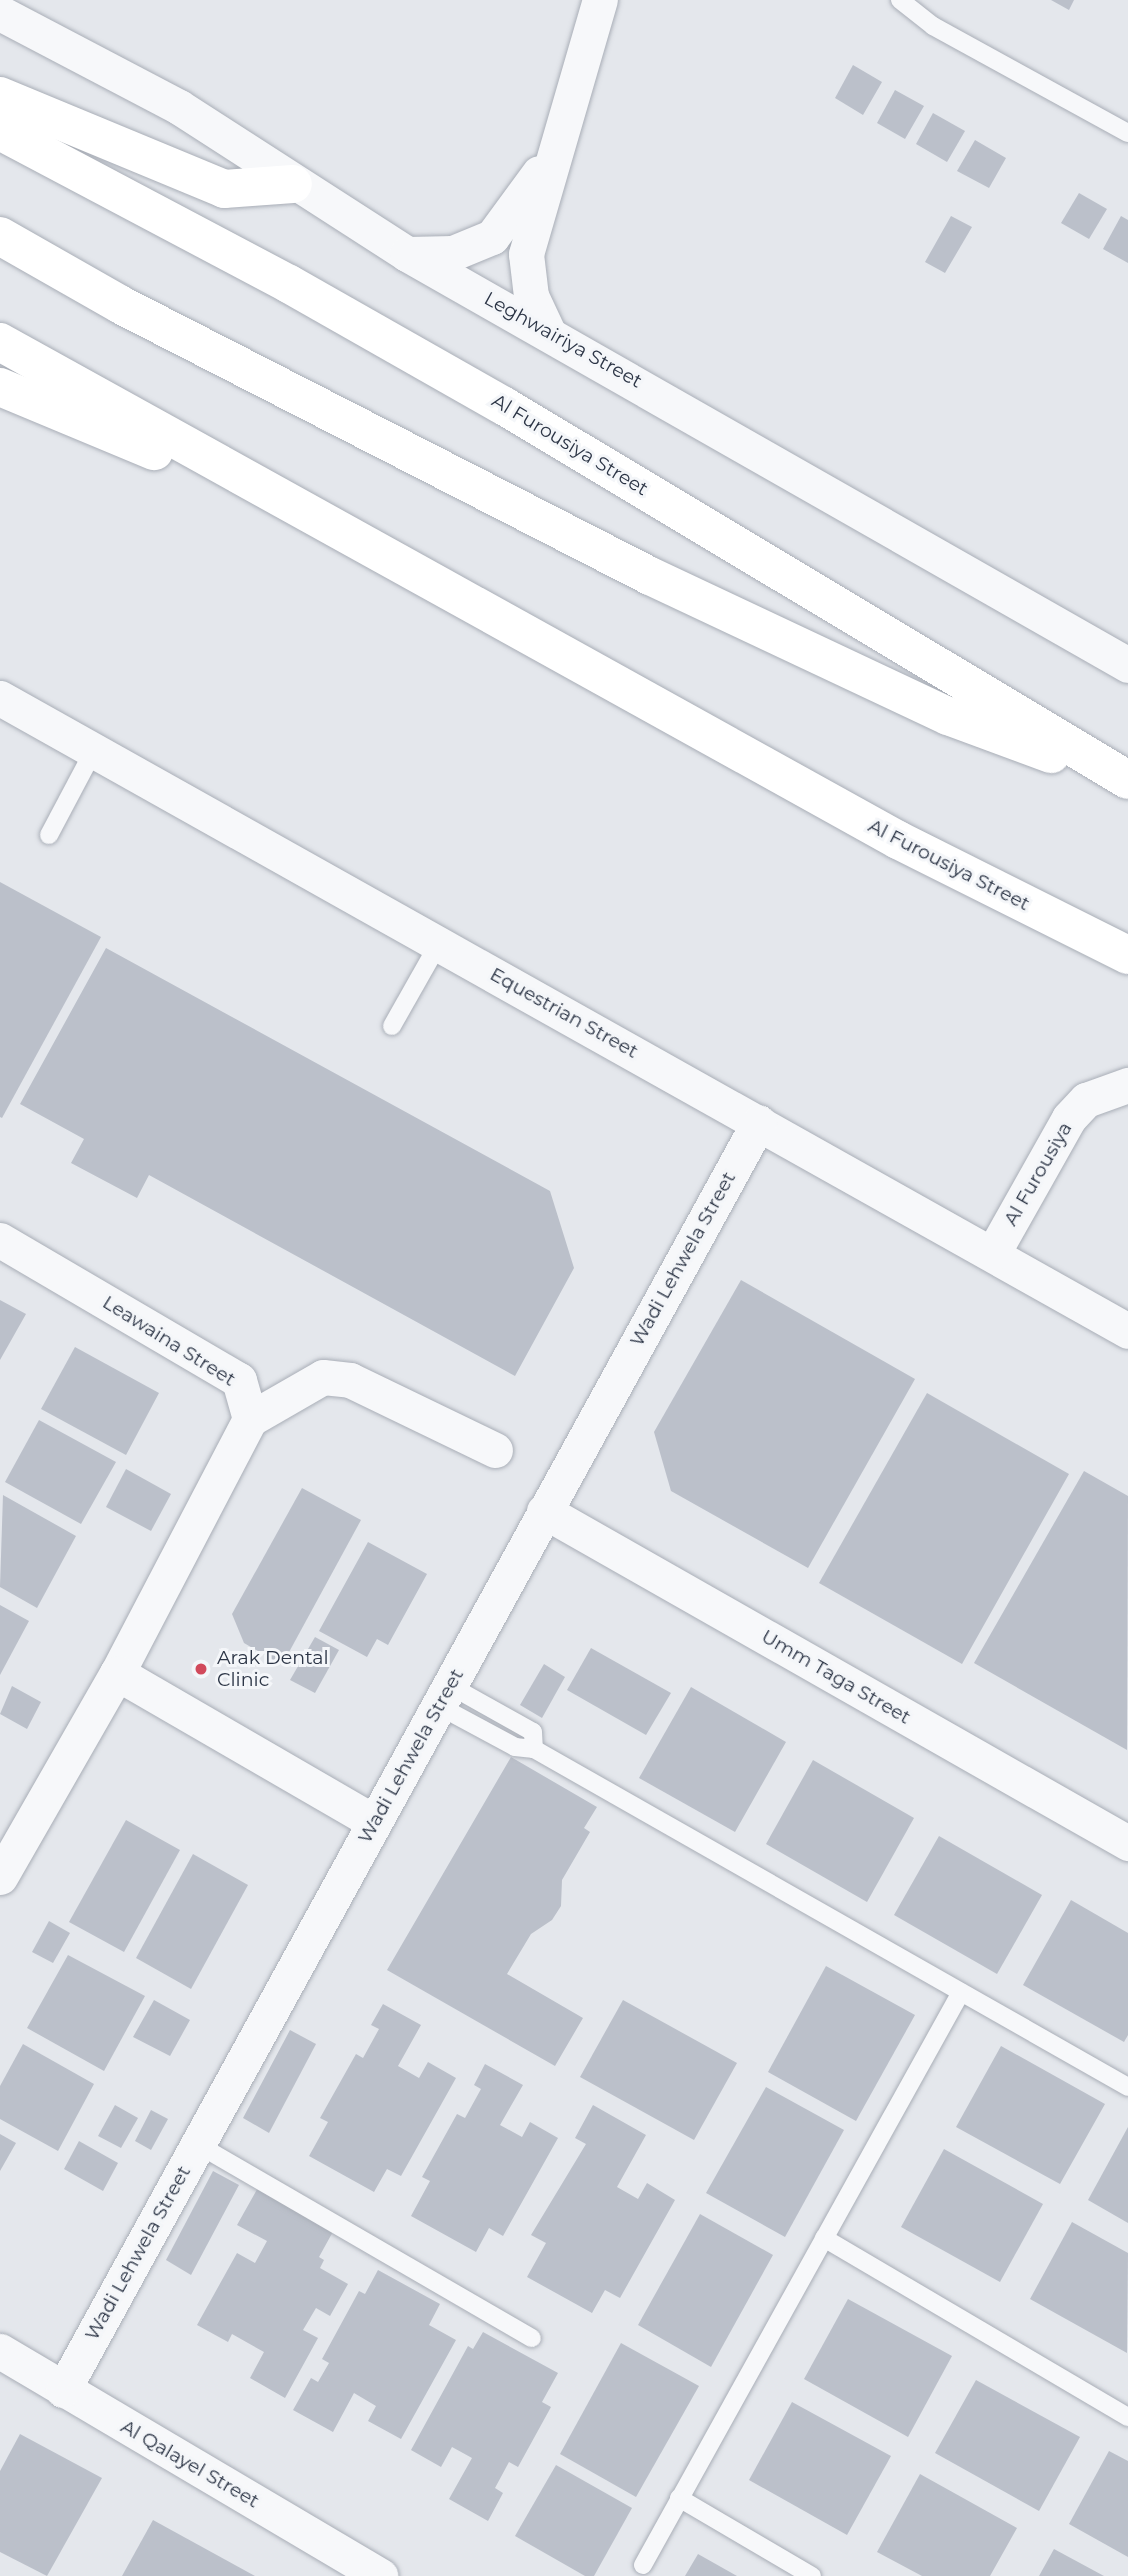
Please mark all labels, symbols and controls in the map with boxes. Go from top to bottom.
street label: Leghwairiya Street [480,287,646,393]
street label: Al Furousiya Street [488,389,652,501]
street label: Al Furousiya Street [864,814,1034,916]
street label: Equestrian Street [486,963,642,1063]
street label: Al Furousiya [999,1118,1077,1230]
street label: Wadi Lehwela Street [626,1168,740,1350]
street label: Leawaina Street [98,1291,240,1391]
street label: Umm Taga Street [757,1625,915,1729]
place label: Arak Dental Clinic [217,1647,329,1691]
marker: Arak Dental Clinic [191,1659,211,1679]
street label: Wadi Lehwela Street [354,1665,468,1847]
street label: Wadi Lehwela Street [81,2162,195,2344]
street label: Al Qalayel Street [117,2415,263,2513]

